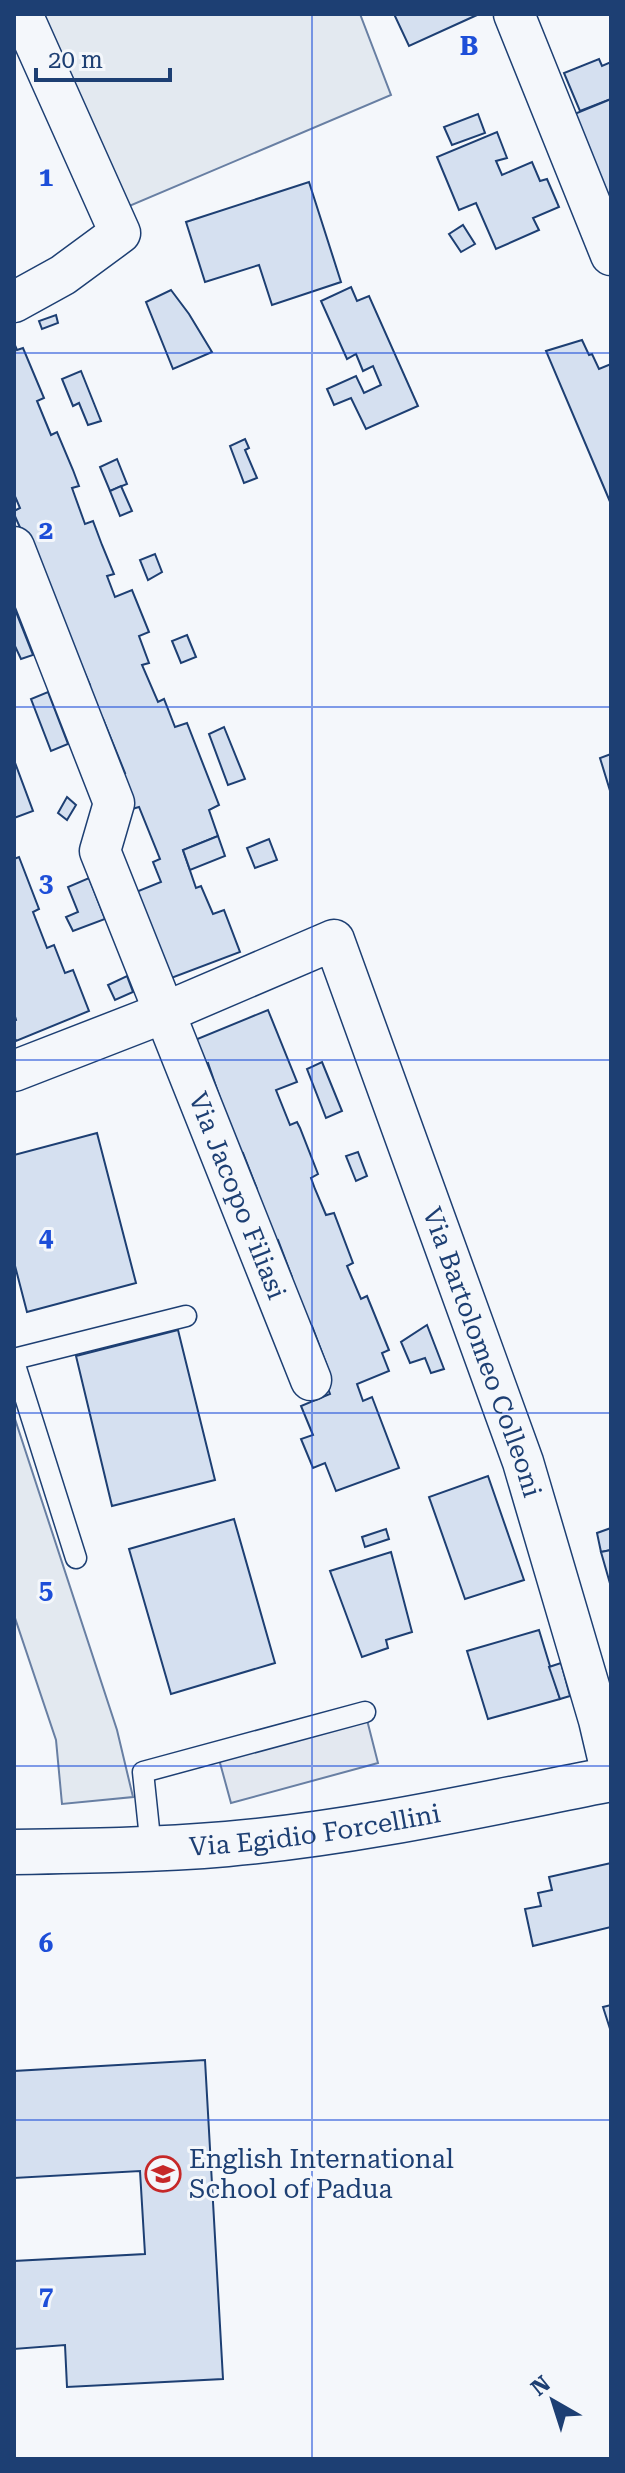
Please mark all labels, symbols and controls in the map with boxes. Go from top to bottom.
text: B [460,31,478,61]
scale bar [36,32,170,82]
text: 20 m [48,46,103,74]
text: 1 [39,162,53,192]
text: 2 [39,515,53,545]
text: 3 [39,868,53,898]
street label: Via Jacopo Filiasi [183,1088,292,1304]
street label: Via Bartolomeo Colleoni [417,1203,548,1501]
text: 4 [39,1222,54,1252]
text: 5 [39,1575,53,1605]
street label: Via Egidio Forcellini [188,1798,443,1862]
text: 6 [39,1928,53,1958]
place label: English International School of Padua [189,2144,454,2204]
school or university icon: English International School of Padua [144,2155,182,2193]
text: 7 [39,2281,53,2311]
north arrow [513,2361,593,2441]
text: N [526,2371,555,2401]

